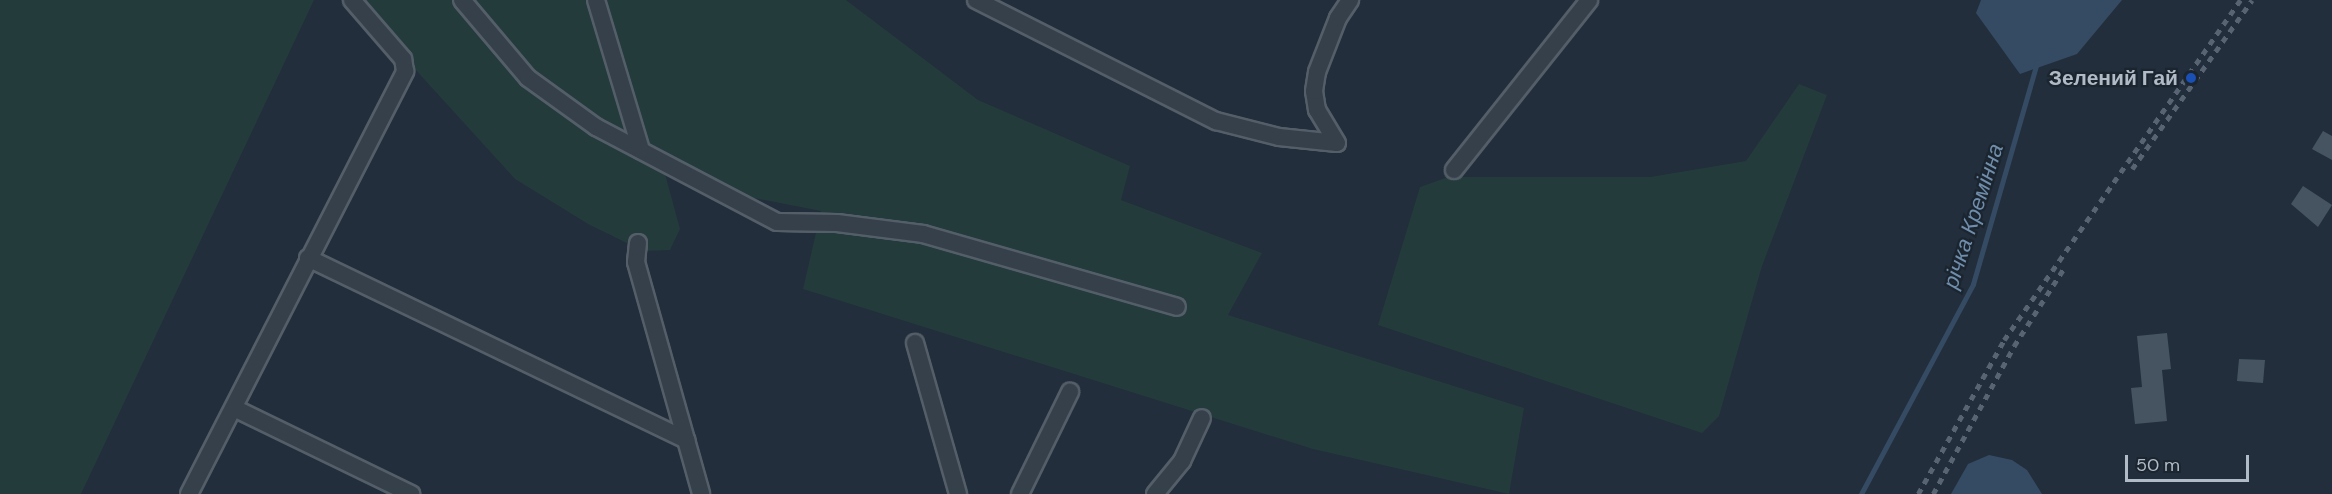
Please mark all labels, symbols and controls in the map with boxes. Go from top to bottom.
place label: Зелений Гай [2049,65,2178,91]
marker: Зелений Гай [2182,69,2200,87]
water label: річка Кремінна [1937,140,2009,292]
scale bar [2128,443,2252,481]
text: 50 m [2136,453,2180,477]

